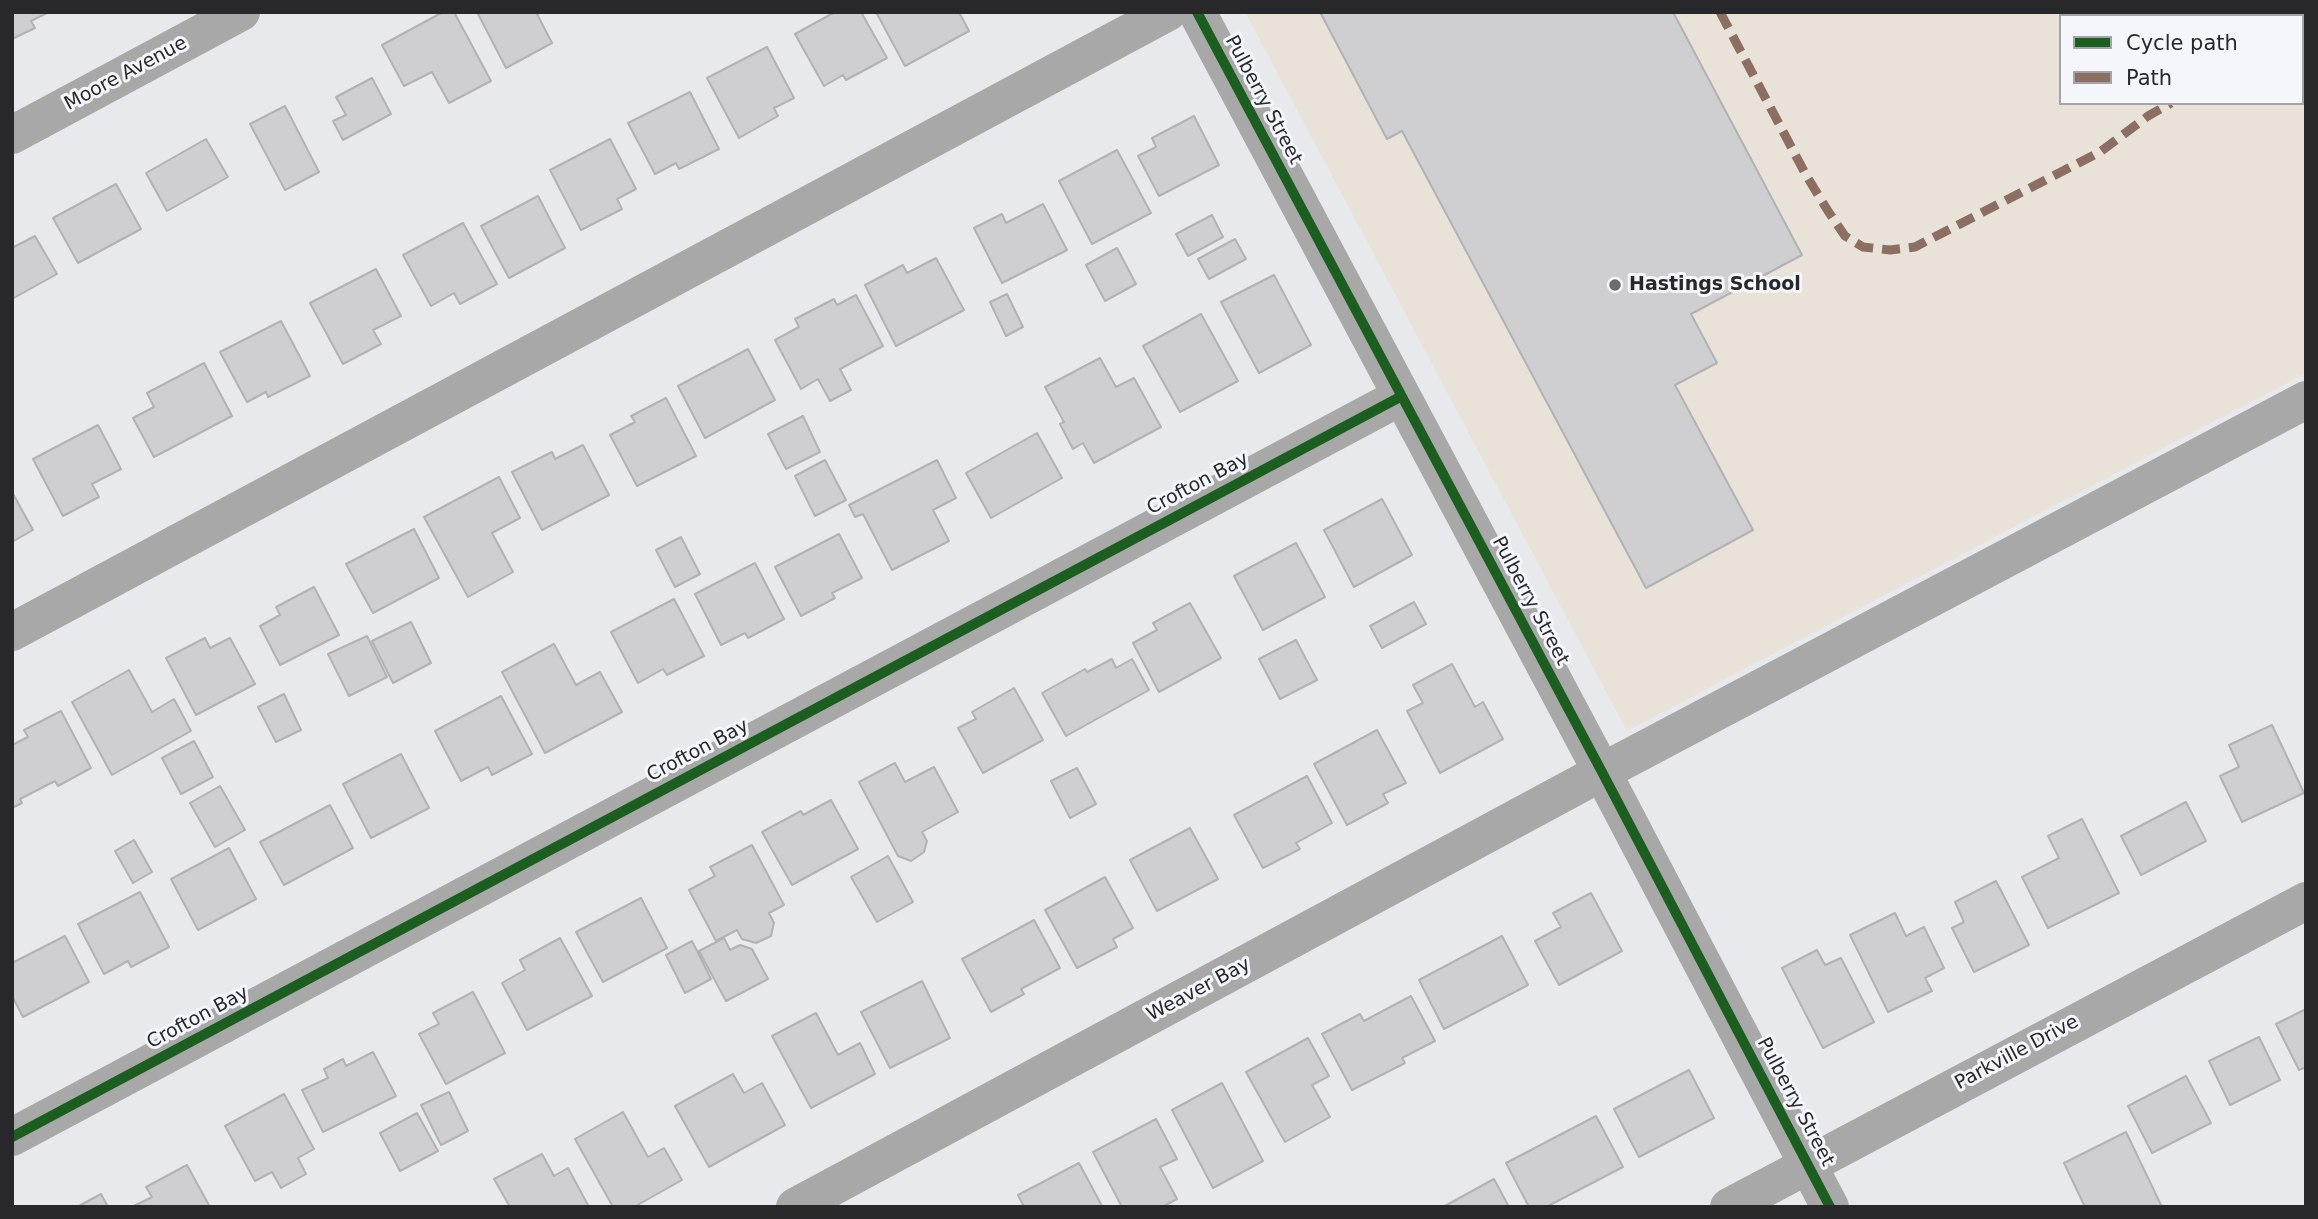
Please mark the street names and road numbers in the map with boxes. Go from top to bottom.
street label: Moore Avenue [61,32,191,116]
street label: Pulberry Street [1219,32,1307,168]
street label: Crofton Bay [1143,448,1253,520]
street label: Pulberry Street [1486,533,1574,669]
street label: Crofton Bay [643,715,753,787]
street label: Weaver Bay [1143,953,1255,1027]
street label: Crofton Bay [143,982,253,1054]
street label: Parkville Drive [1951,1011,2083,1095]
street label: Pulberry Street [1751,1034,1839,1170]

